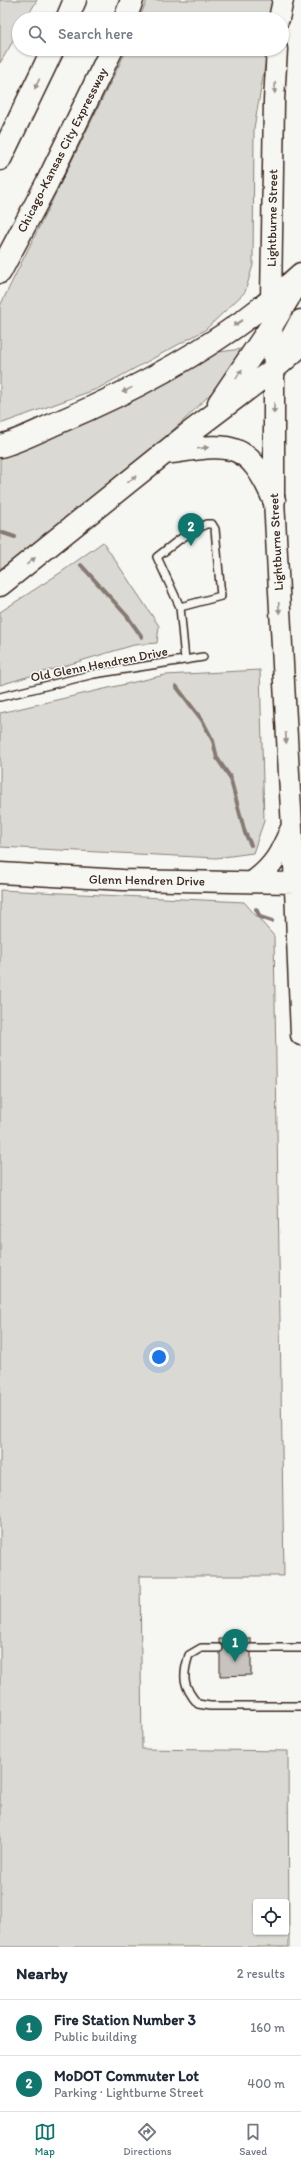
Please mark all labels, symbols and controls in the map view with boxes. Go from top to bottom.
search box [12,12,289,56]
icon: search [26,23,48,45]
text: Search here [58,25,133,43]
street label: Chicago-Kansas City Expressway [14,65,110,235]
one-way arrow [34,79,40,90]
one-way arrow [272,82,278,95]
street label: Lightburne Street [264,169,280,267]
one-way arrow [233,319,244,327]
one-way arrow [235,368,243,379]
one-way arrow [121,387,133,393]
one-way arrow [271,402,277,415]
one-way arrow [197,445,209,451]
one-way arrow [126,475,137,484]
street label: Lightburne Street [266,493,286,591]
pin: 2 [178,513,204,546]
one-way arrow [25,557,36,566]
one-way arrow [276,602,283,614]
street label: Old Glenn Hendren Drive [29,643,169,685]
one-way arrow [282,732,289,744]
street label: Glenn Hendren Drive [89,871,205,889]
your location [149,1347,169,1367]
pin: 1 [222,1629,248,1662]
map controls [253,1899,289,1935]
button: locate [253,1899,289,1935]
text: Nearby [16,1963,68,1983]
text: 2 results [237,1966,285,1981]
text: Fire Station Number 3 [54,2011,196,2029]
text: 1 [26,2020,32,2035]
text: 160 m [250,2020,285,2035]
text: Public building [54,2029,137,2044]
text: MoDOT Commuter Lot [54,2067,199,2085]
text: 2 [26,2076,32,2091]
text: 400 m [247,2076,285,2091]
text: Parking · Lightburne Street [54,2085,204,2100]
tab: Map [34,2121,56,2158]
tab: Directions [123,2121,172,2158]
tab: Saved [239,2121,267,2158]

